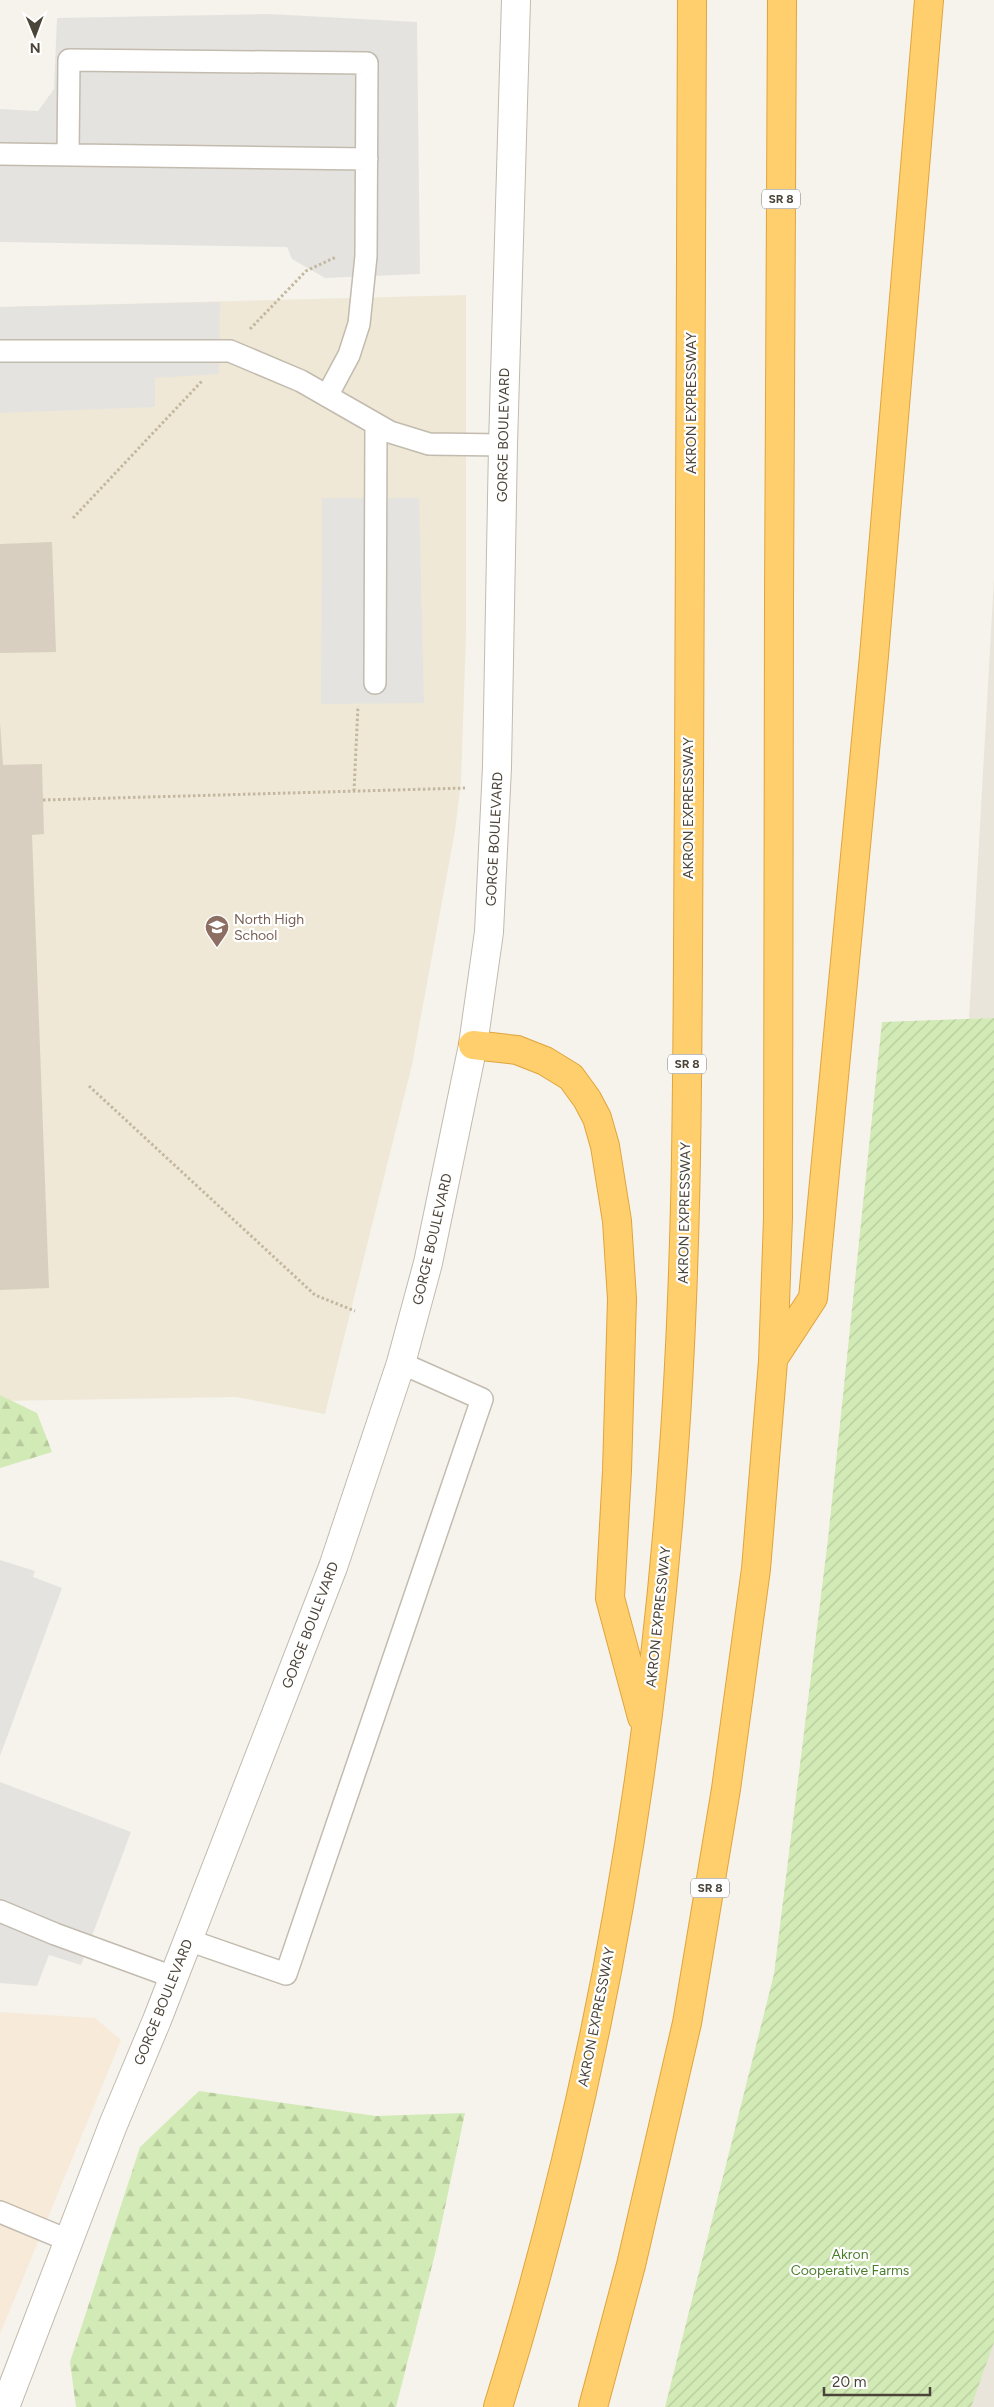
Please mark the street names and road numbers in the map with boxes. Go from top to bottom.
road number: SR 8 [762,190,800,208]
street label: AKRON EXPRESSWAY [683,331,700,474]
street label: GORGE BOULEVARD [494,368,513,502]
street label: AKRON EXPRESSWAY [680,736,697,879]
street label: GORGE BOULEVARD [482,771,507,907]
road number: SR 8 [668,1054,706,1074]
street label: AKRON EXPRESSWAY [675,1141,694,1284]
street label: GORGE BOULEVARD [409,1172,456,1307]
street label: AKRON EXPRESSWAY [643,1545,674,1689]
street label: GORGE BOULEVARD [278,1559,343,1691]
road number: SR 8 [691,1879,729,1898]
street label: GORGE BOULEVARD [130,1937,197,2068]
street label: AKRON EXPRESSWAY [575,1945,618,2088]

